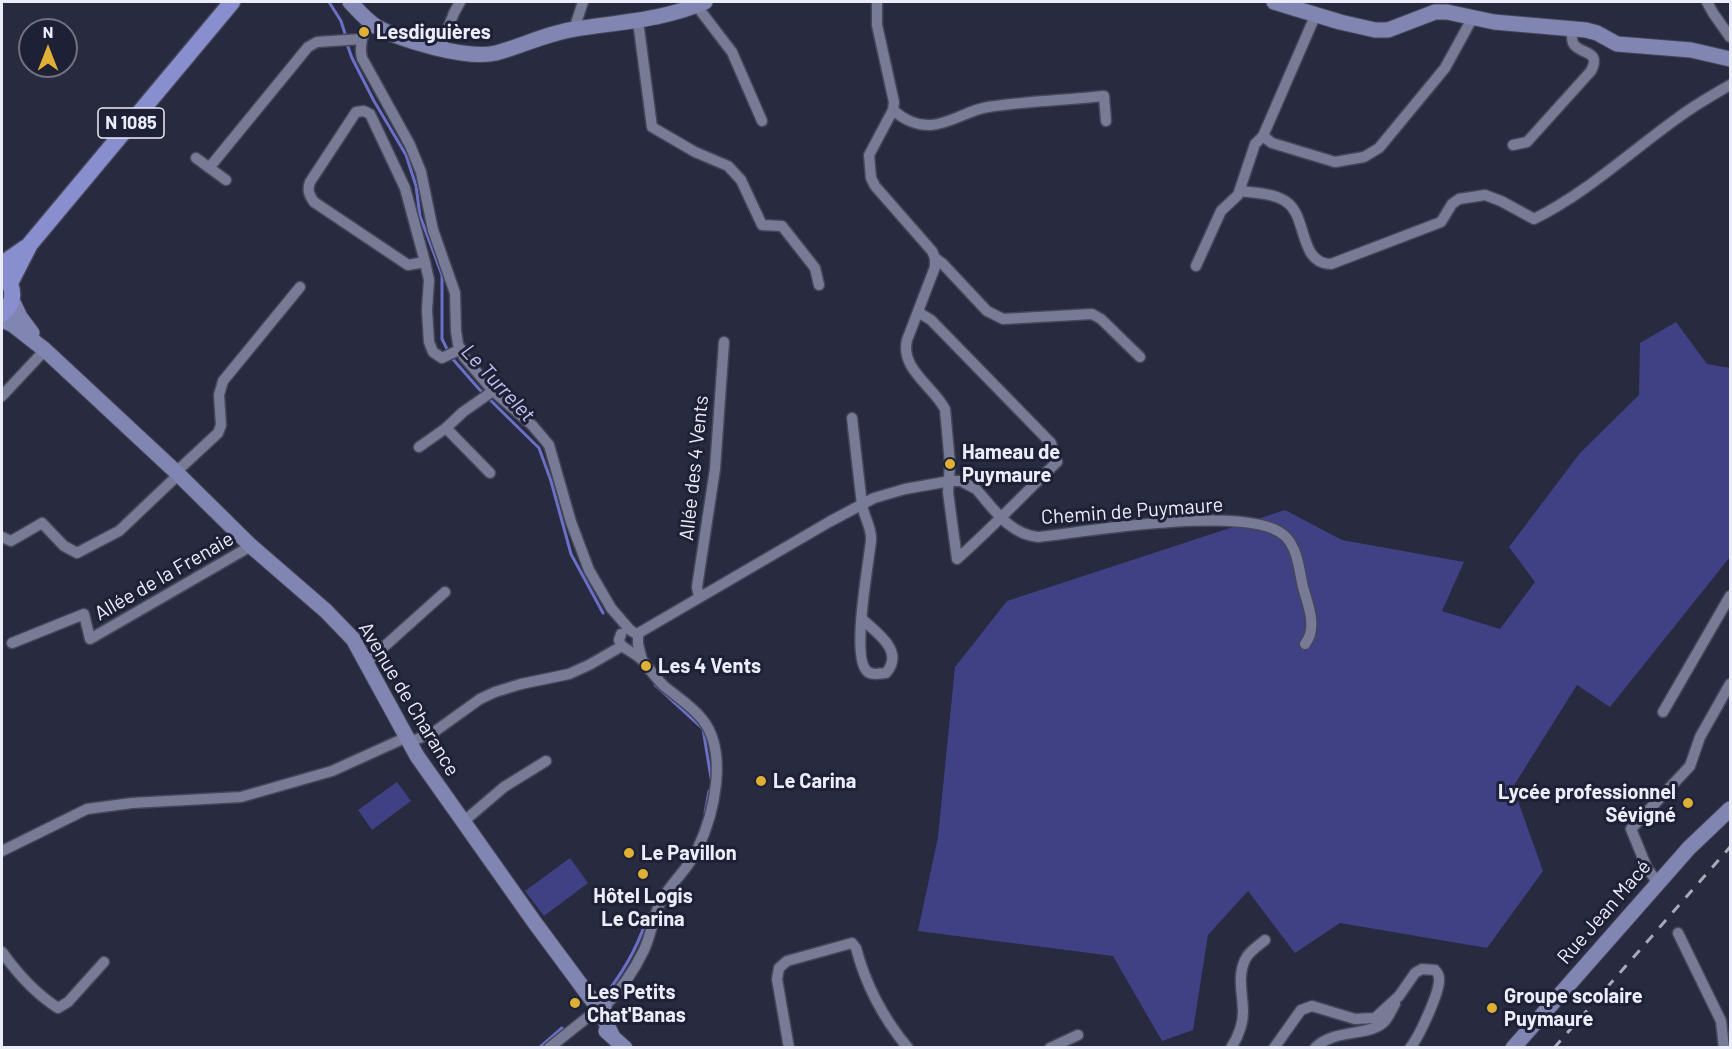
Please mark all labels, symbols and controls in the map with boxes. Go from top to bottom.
north arrow [18,18,78,78]
place label: Lesdiguières [376,20,491,44]
text: N [43,22,53,41]
marker: Lesdiguières [357,25,371,39]
road number: N 1085 [98,108,164,138]
water label: Le Turrelet [456,339,540,427]
street label: Allée des 4 Vents [674,394,714,542]
place label: Hameau de Puymaure [962,440,1060,487]
marker: Hameau de Puymaure [943,457,957,471]
street label: Chemin de Puymaure [1040,493,1224,529]
street label: Allée de la Frenaie [90,526,238,626]
street label: Avenue de Charance [354,618,464,780]
place label: Les 4 Vents [658,654,761,678]
marker: Les 4 Vents [639,659,653,673]
place label: Le Carina [773,769,856,793]
marker: Le Carina [754,774,768,788]
place label: Lycée professionnel Sévigné [1498,780,1676,827]
marker: Lycée professionnel Sévigné [1681,796,1695,810]
place label: Le Pavillon [641,841,737,865]
marker: Le Pavillon [622,846,636,860]
street label: Rue Jean Macé [1552,855,1656,969]
marker: Hôtel Logis Le Carina [636,867,650,881]
place label: Hôtel Logis Le Carina [593,884,693,931]
place label: Les Petits Chat'Banas [587,980,686,1027]
place label: Groupe scolaire Puymaure [1504,984,1643,1031]
marker: Les Petits Chat'Banas [568,996,582,1010]
marker: Groupe scolaire Puymaure [1485,1001,1499,1015]

